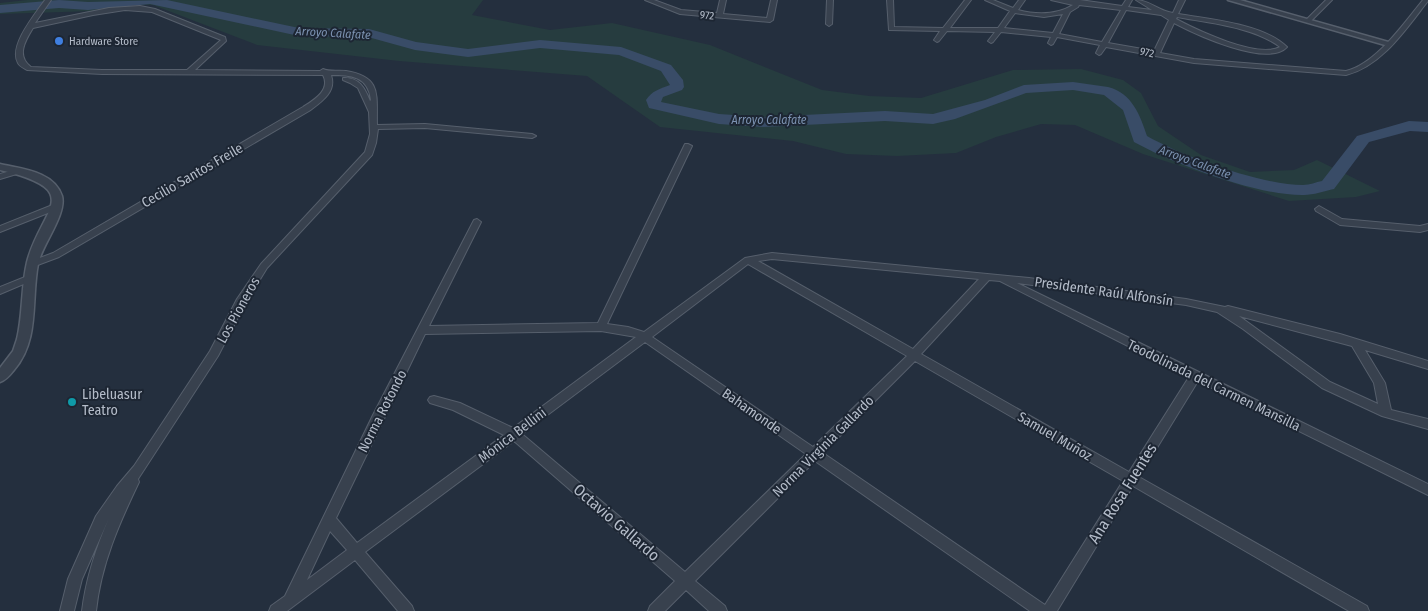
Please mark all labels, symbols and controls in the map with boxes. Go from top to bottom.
street label: 972 [699,8,715,23]
water label: Arroyo Calafate [294,24,371,42]
marker: Hardware Store [53,35,65,47]
place label: Hardware Store [69,35,138,48]
street label: 972 [1139,45,1155,60]
water label: Arroyo Calafate [730,113,807,127]
street label: Cecilio Santos Freile [138,139,246,211]
water label: Arroyo Calafate [1156,142,1233,182]
street label: Presidente Raúl Alfonsín [1034,273,1174,310]
street label: Los Pioneros [213,274,264,346]
street label: Teodolinada del Carmen Mansilla [1125,336,1303,435]
street label: Norma Rotondo [354,367,411,455]
street label: Bahamonde [719,385,785,438]
place label: Libeluasur Teatro [82,386,142,419]
street label: Norma Virginia Gallardo [769,392,878,501]
marker: Libeluasur Teatro [66,396,78,408]
street label: Mónica Bellini [475,404,550,466]
street label: Samuel Muñoz [1014,408,1095,465]
street label: Ana Rosa Fuentes [1084,440,1161,547]
street label: Octavio Gallardo [570,480,664,565]

